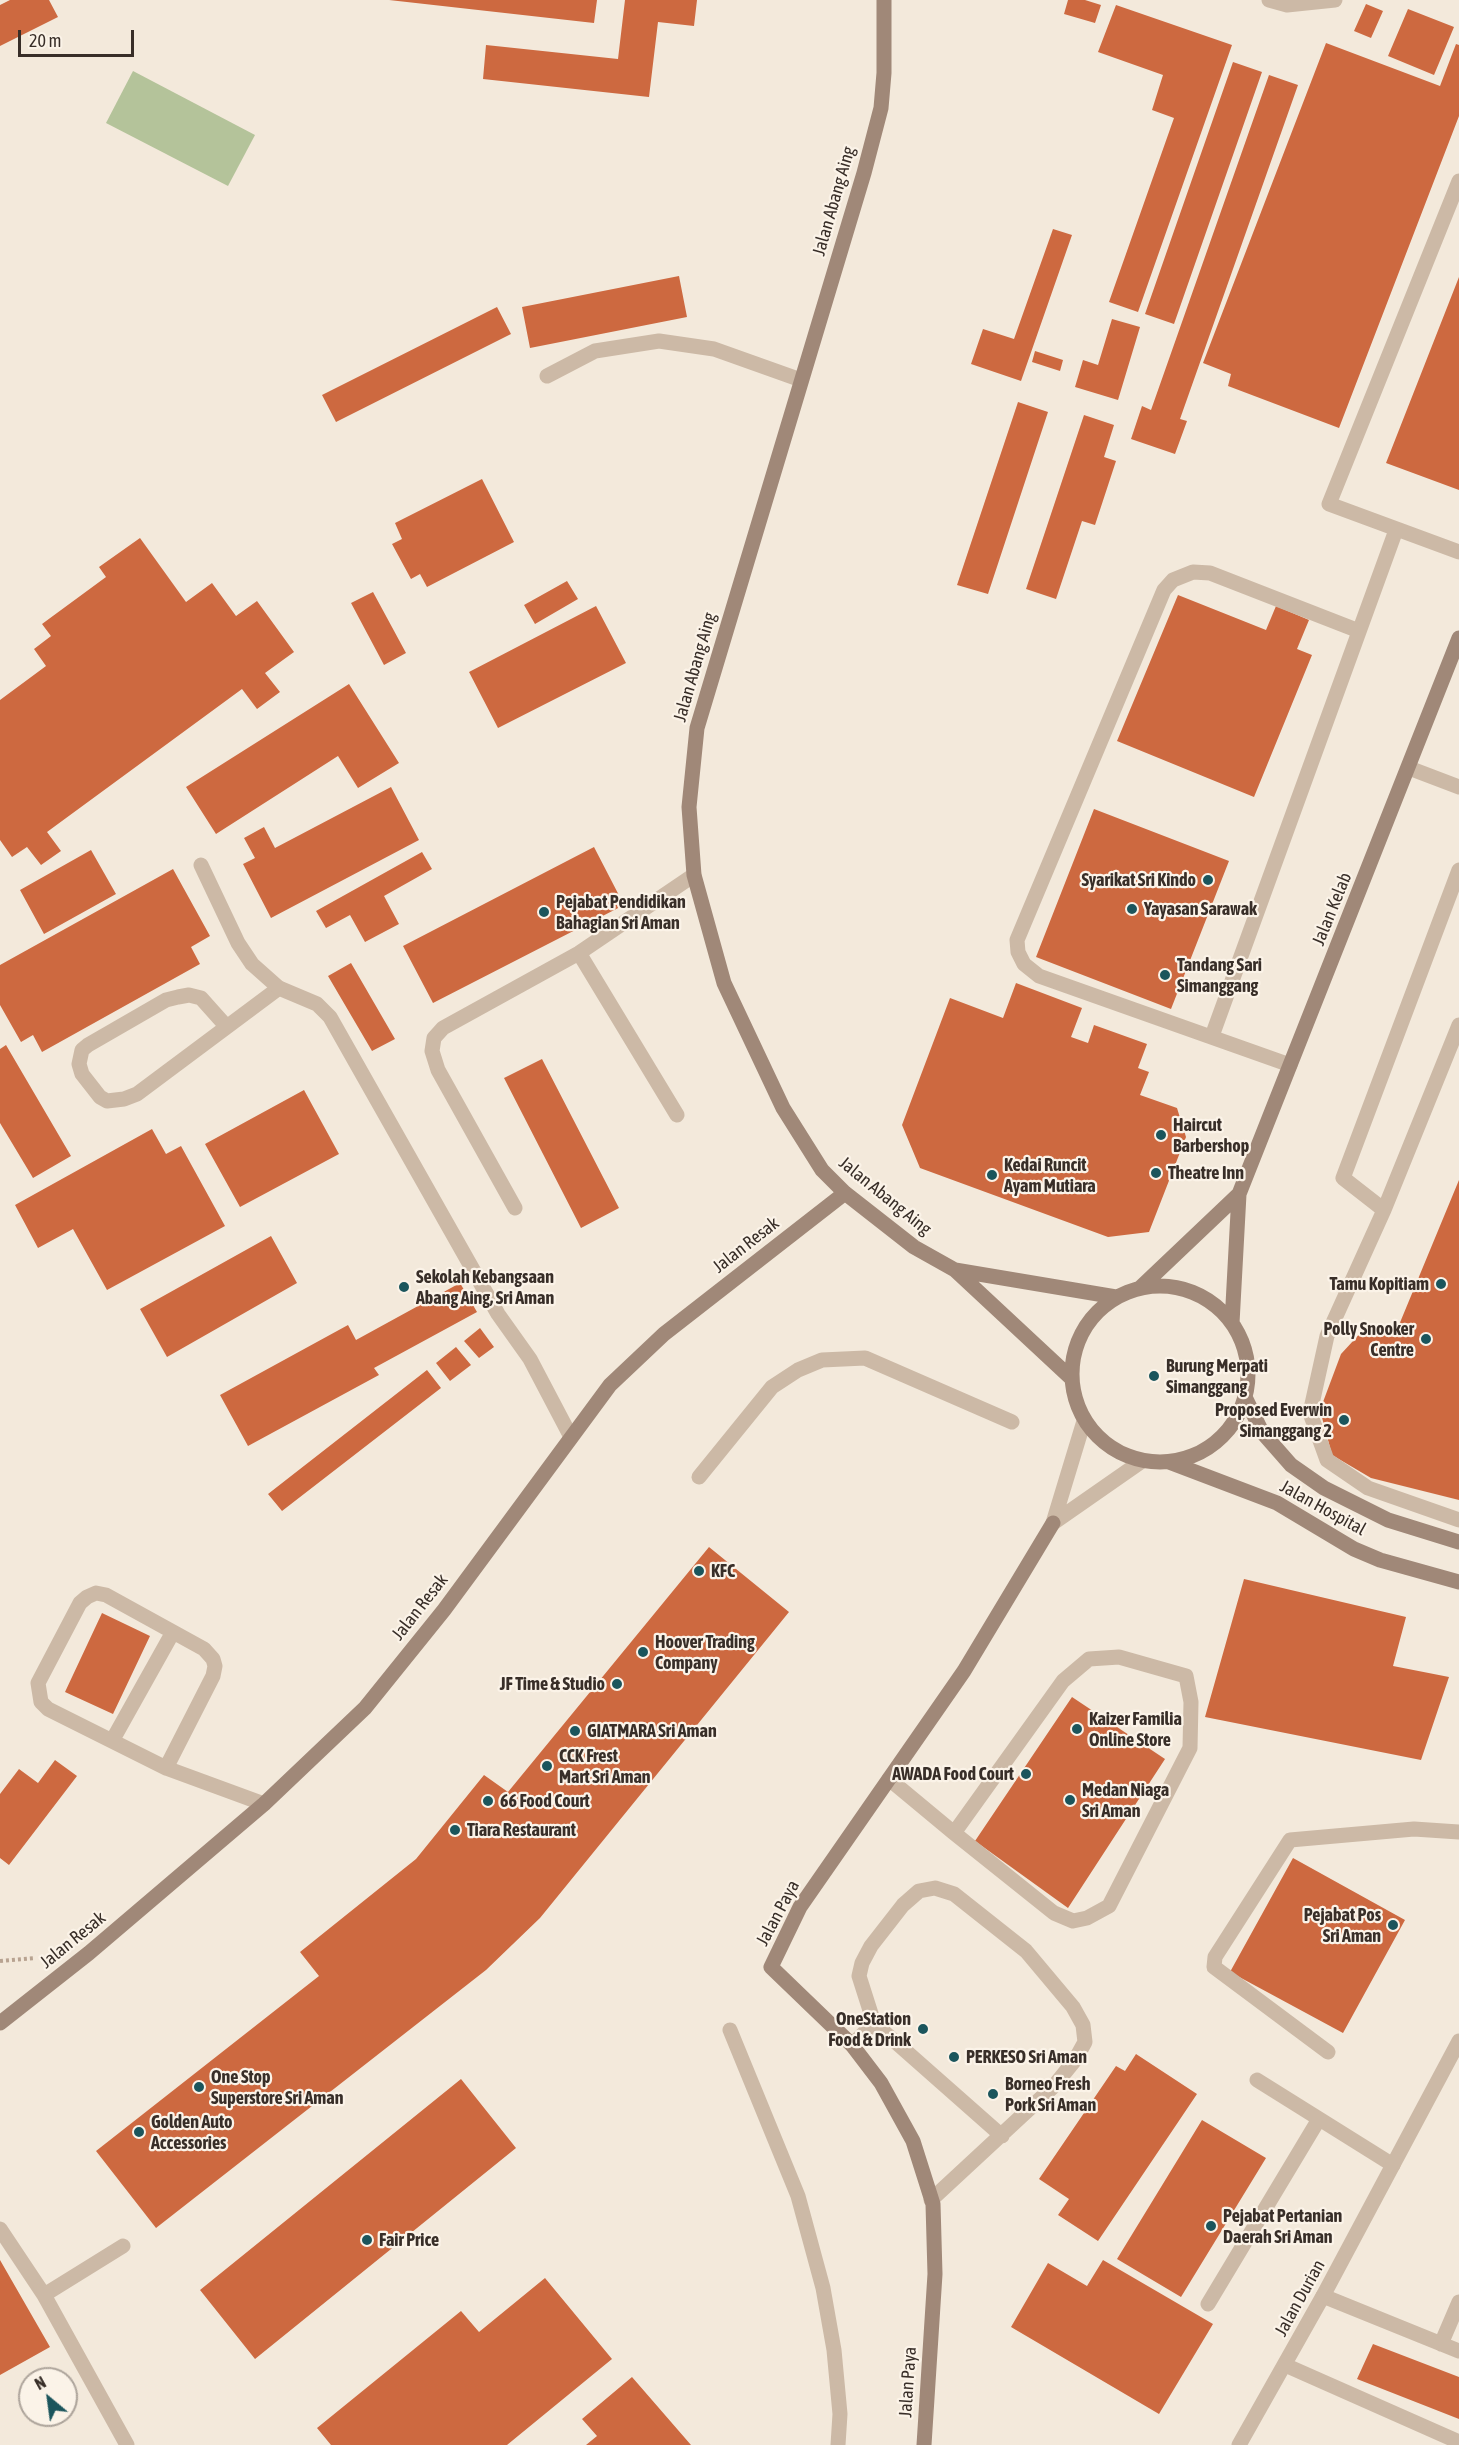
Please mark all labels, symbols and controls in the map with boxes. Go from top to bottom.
scale bar [21,18,136,56]
text: 20 m [29,30,61,51]
street label: Jalan Abang Aing [808,144,860,258]
street label: Jalan Abang Aing [669,610,721,724]
place label: Syarikat Sri Kindo [1081,869,1196,891]
street label: Jalan Kelab [1308,869,1356,949]
marker: Syarikat Sri Kindo [1201,873,1215,887]
place label: Pejabat Pendidikan Bahagian Sri Aman [556,891,686,934]
place label: Yayasan Sarawak [1144,898,1257,920]
marker: Yayasan Sarawak [1125,902,1139,916]
marker: Pejabat Pendidikan Bahagian Sri Aman [537,905,551,919]
place label: Tandang Sari Simanggang [1177,954,1262,996]
marker: Tandang Sari Simanggang [1158,968,1172,982]
place label: Haircut Barbershop [1173,1114,1249,1156]
marker: Haircut Barbershop [1154,1128,1168,1142]
street label: Jalan Abang Aing [834,1152,936,1240]
place label: Kedai Runcit Ayam Mutiara [1004,1154,1096,1196]
place label: Theatre Inn [1168,1162,1244,1184]
marker: Theatre Inn [1149,1166,1163,1180]
marker: Kedai Runcit Ayam Mutiara [985,1168,999,1182]
street label: Jalan Resak [709,1212,783,1278]
place label: Sekolah Kebangsaan Abang Aing, Sri Aman [416,1266,554,1308]
place label: Tamu Kopitiam [1330,1273,1429,1295]
marker: Tamu Kopitiam [1434,1277,1448,1291]
marker: Sekolah Kebangsaan Abang Aing, Sri Aman [397,1280,411,1294]
place label: Polly Snooker Centre [1323,1318,1414,1360]
marker: Polly Snooker Centre [1419,1332,1433,1346]
place label: Burung Merpati Simanggang [1166,1355,1268,1398]
marker: Burung Merpati Simanggang [1147,1369,1161,1383]
place label: Proposed Everwin Simanggang 2 [1215,1399,1332,1442]
marker: Proposed Everwin Simanggang 2 [1337,1413,1351,1427]
street label: Jalan Hospital [1276,1476,1370,1540]
place label: KFC [711,1560,735,1582]
marker: KFC [692,1564,706,1578]
street label: Jalan Resak [387,1570,453,1644]
place label: Hoover Trading Company [655,1631,755,1674]
marker: Hoover Trading Company [636,1645,650,1659]
place label: JF Time & Studio [500,1673,605,1695]
marker: JF Time & Studio [610,1677,624,1691]
place label: Kaizer Familia Online Store [1089,1708,1182,1750]
place label: GIATMARA Sri Aman [587,1720,717,1742]
marker: Kaizer Familia Online Store [1070,1722,1084,1736]
marker: GIATMARA Sri Aman [568,1724,582,1738]
place label: CCK Frest Mart Sri Aman [559,1745,651,1788]
marker: CCK Frest Mart Sri Aman [540,1759,554,1773]
place label: AWADA Food Court [892,1763,1014,1785]
marker: AWADA Food Court [1019,1767,1033,1781]
place label: Medan Niaga Sri Aman [1082,1779,1169,1822]
place label: 66 Food Court [500,1790,590,1812]
marker: Medan Niaga Sri Aman [1063,1793,1077,1807]
marker: 66 Food Court [481,1794,495,1808]
place label: Tiara Restaurant [467,1819,576,1841]
marker: Tiara Restaurant [448,1823,462,1837]
street label: Jalan Paya [752,1877,804,1949]
place label: Pejabat Pos Sri Aman [1304,1904,1381,1946]
street label: Jalan Resak [36,1907,110,1973]
marker: Pejabat Pos Sri Aman [1386,1918,1400,1932]
place label: OneStation Food & Drink [828,2008,911,2050]
marker: OneStation Food & Drink [916,2022,930,2036]
place label: PERKESO Sri Aman [966,2046,1087,2068]
marker: PERKESO Sri Aman [947,2050,961,2064]
place label: One Stop Superstore Sri Aman [211,2066,343,2108]
place label: Borneo Fresh Pork Sri Aman [1005,2073,1096,2116]
marker: One Stop Superstore Sri Aman [192,2080,206,2094]
marker: Borneo Fresh Pork Sri Aman [986,2087,1000,2101]
place label: Golden Auto Accessories [151,2111,232,2154]
marker: Golden Auto Accessories [132,2125,146,2139]
place label: Pejabat Pertanian Daerah Sri Aman [1223,2205,1342,2248]
marker: Pejabat Pertanian Daerah Sri Aman [1204,2219,1218,2233]
place label: Fair Price [379,2229,439,2251]
marker: Fair Price [360,2233,374,2247]
street label: Jalan Durian [1270,2256,1330,2340]
street label: Jalan Paya [895,2346,921,2418]
north arrow [18,2367,78,2427]
text: N [32,2373,49,2393]

